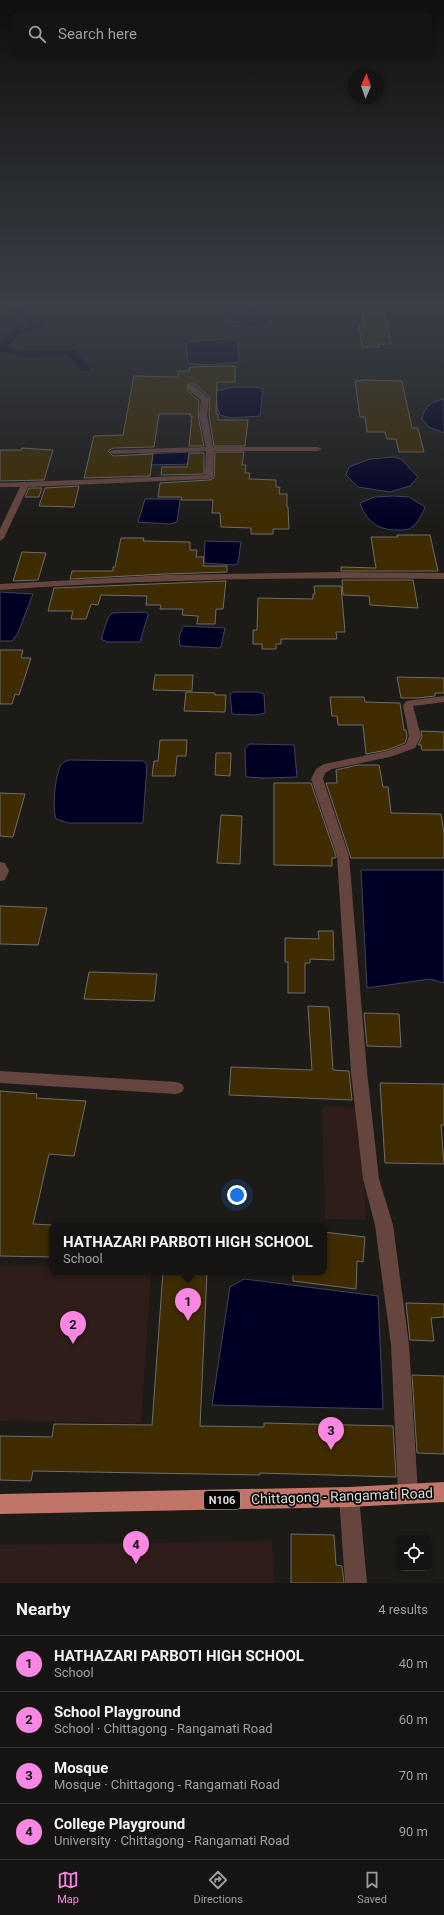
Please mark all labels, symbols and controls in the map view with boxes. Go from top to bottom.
search box [12,12,432,56]
icon: search [26,23,48,45]
text: Search here [58,25,137,43]
north arrow [348,68,384,104]
your location [227,1185,247,1205]
popup [49,1223,327,1275]
text: HATHAZARI PARBOTI HIGH SCHOOL [63,1233,313,1251]
text: School [63,1251,103,1266]
pin: 1 [175,1288,201,1321]
pin: 2 [60,1311,86,1344]
pin: 3 [318,1417,344,1450]
street label: Chittagong - Rangamati Road [251,1485,433,1507]
road number: N106 [204,1491,240,1509]
pin: 4 [123,1531,149,1564]
map controls [396,1535,432,1571]
button: locate [396,1535,432,1571]
text: Nearby [16,1599,71,1619]
text: 4 results [378,1602,428,1617]
text: HATHAZARI PARBOTI HIGH SCHOOL [54,1647,304,1665]
text: 1 [25,1656,33,1671]
text: 40 m [399,1656,428,1671]
text: School [54,1665,94,1680]
text: School Playground [54,1703,181,1721]
text: 2 [25,1712,33,1727]
text: 60 m [399,1712,428,1727]
text: School · Chittagong - Rangamati Road [54,1721,273,1736]
text: Mosque [54,1759,108,1777]
text: 3 [25,1768,33,1783]
text: 70 m [399,1768,428,1783]
text: Mosque · Chittagong - Rangamati Road [54,1777,280,1792]
text: College Playground [54,1815,185,1833]
text: 4 [25,1824,33,1839]
text: 90 m [399,1824,428,1839]
text: University · Chittagong - Rangamati Road [54,1833,290,1848]
tab: Map [57,1869,79,1906]
tab: Directions [193,1869,243,1906]
tab: Saved [357,1869,387,1906]

